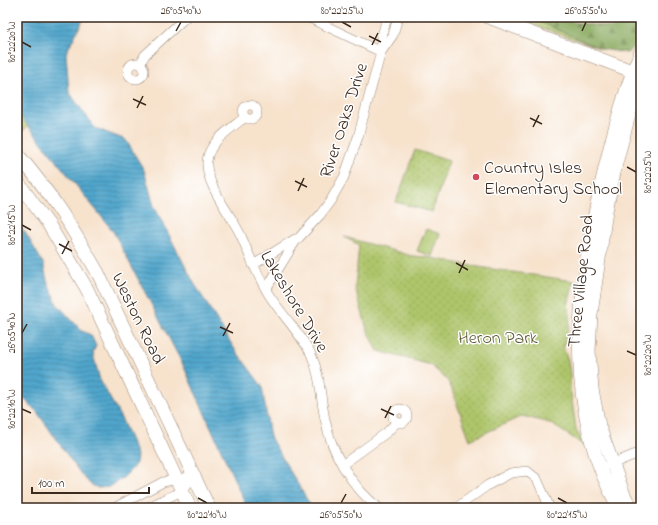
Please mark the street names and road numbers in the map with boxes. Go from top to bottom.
street label: River Oaks Drive [314,59,376,181]
street label: Three Village Road [562,214,603,349]
street label: Lakeshore Drive [252,246,335,359]
street label: Weston Road [104,269,171,369]

